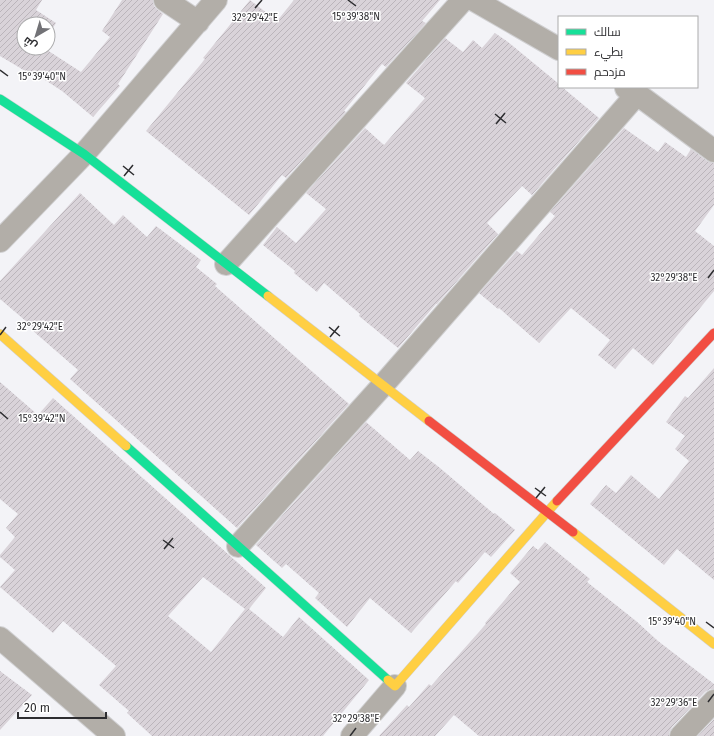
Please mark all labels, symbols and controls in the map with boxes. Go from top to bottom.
text: 15°39'38"N [332,11,380,23]
text: 32°29'42"E [232,12,278,24]
north arrow [16,16,56,56]
legend [558,16,698,88]
text: سالك [594,25,621,39]
text: ش [21,34,40,53]
text: بطيء [594,45,623,62]
text: مزدحم [594,65,626,80]
text: 15°39'40"N [18,71,66,83]
text: 32°29'38"E [650,272,698,284]
text: 32°29'42"E [17,321,63,333]
text: 15°39'42"N [18,413,66,425]
text: 15°39'40"N [648,616,696,628]
scale bar [18,694,106,720]
text: 32°29'36"E [651,697,697,709]
text: 20 m [24,701,50,715]
text: 32°29'38"E [332,713,380,725]

